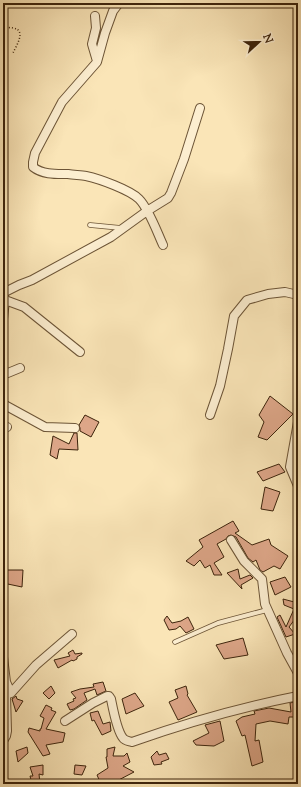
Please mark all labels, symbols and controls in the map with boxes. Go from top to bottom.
north arrow [239,22,279,62]
text: N [258,31,276,46]

